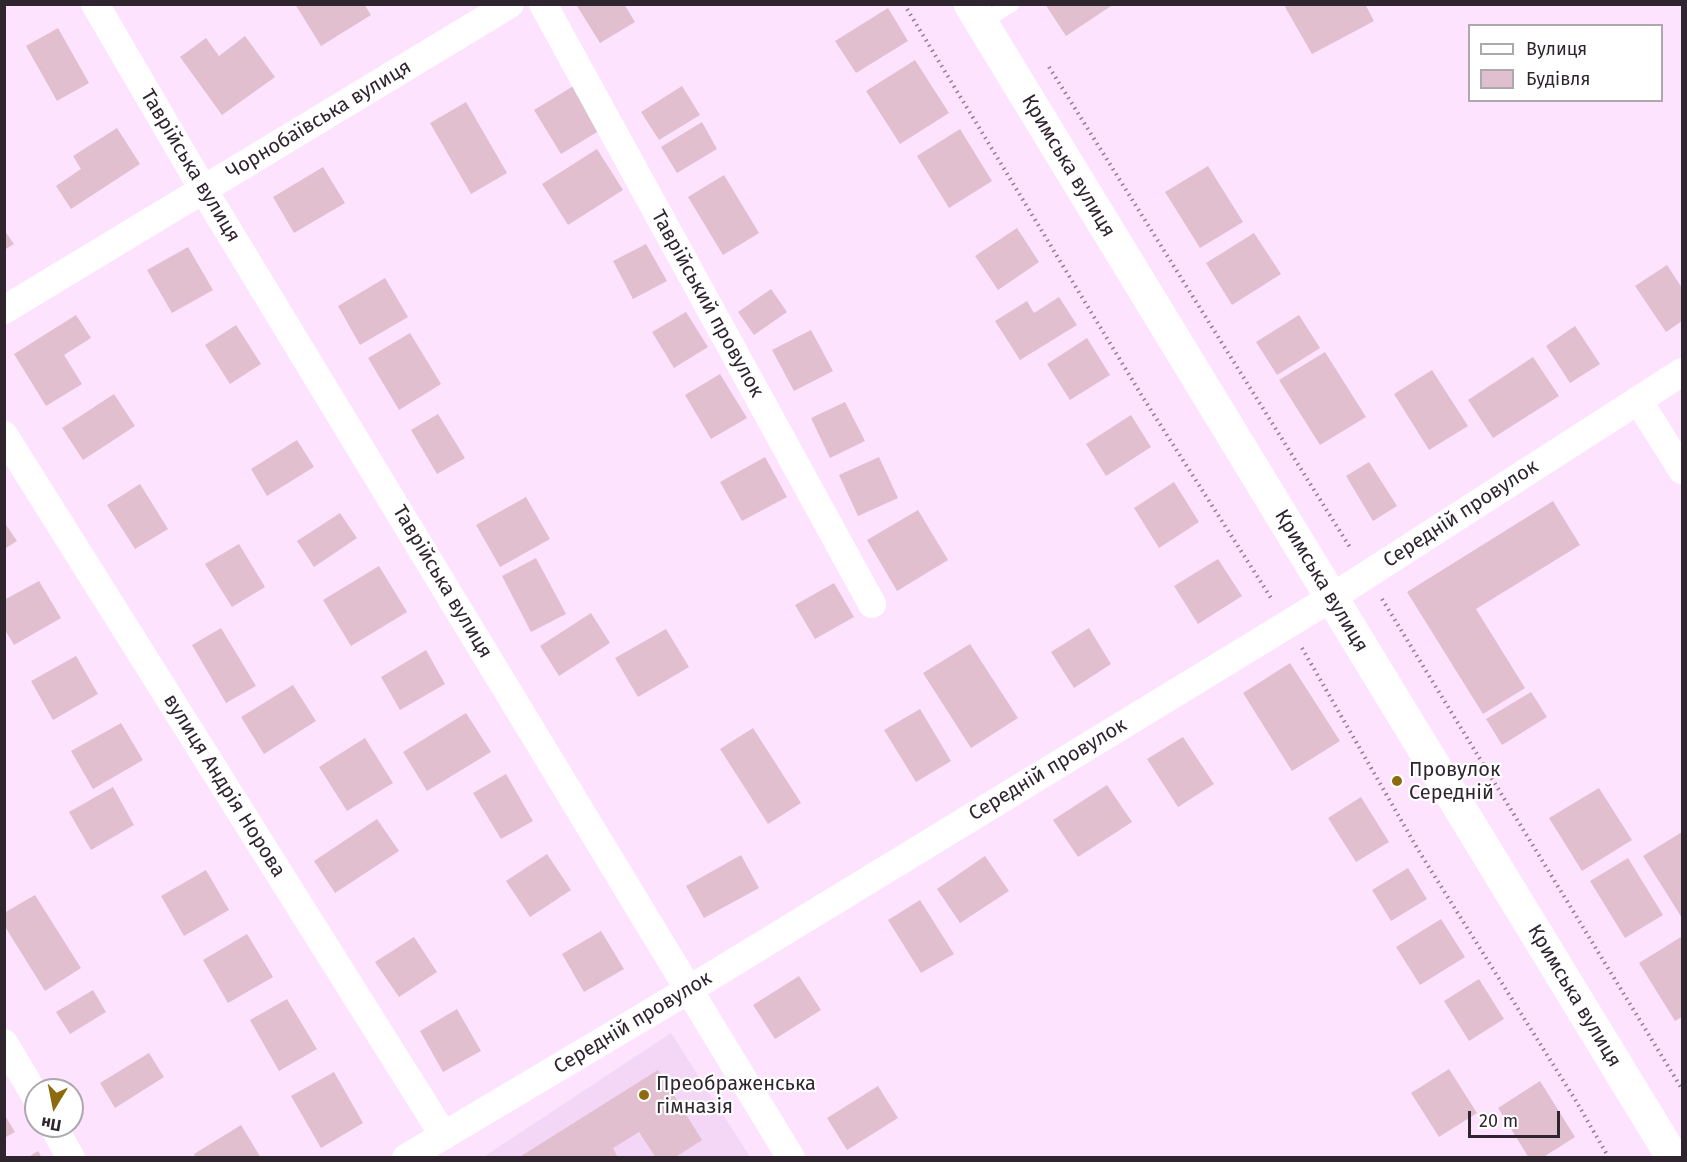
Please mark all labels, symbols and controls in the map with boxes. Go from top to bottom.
legend [1468,24,1663,102]
text: Вулиця [1526,38,1587,60]
street label: Чорнобаївська вулиця [222,55,416,185]
text: Будівля [1526,68,1590,90]
street label: Таврійська вулиця [135,85,245,247]
street label: Кримська вулиця [1016,90,1120,242]
street label: Таврійський провулок [646,206,768,402]
street label: Середній провулок [1379,455,1543,573]
street label: Таврійська вулиця [387,501,497,663]
street label: Кримська вулиця [1269,505,1373,657]
street label: вулиця Андрія Норова [158,690,290,882]
street label: Середній провулок [965,713,1131,827]
place label: Провулок Середній [1409,758,1500,805]
marker: Провулок Середній [1390,774,1404,788]
street label: Кримська вулиця [1522,920,1626,1072]
street label: Середній провулок [550,966,716,1080]
place label: Преображенська гімназія [656,1072,816,1119]
north arrow [24,1078,84,1138]
marker: Преображенська гімназія [637,1088,651,1102]
scale bar [1471,1099,1562,1137]
text: 20 m [1479,1110,1518,1132]
text: Пн [40,1113,63,1135]

